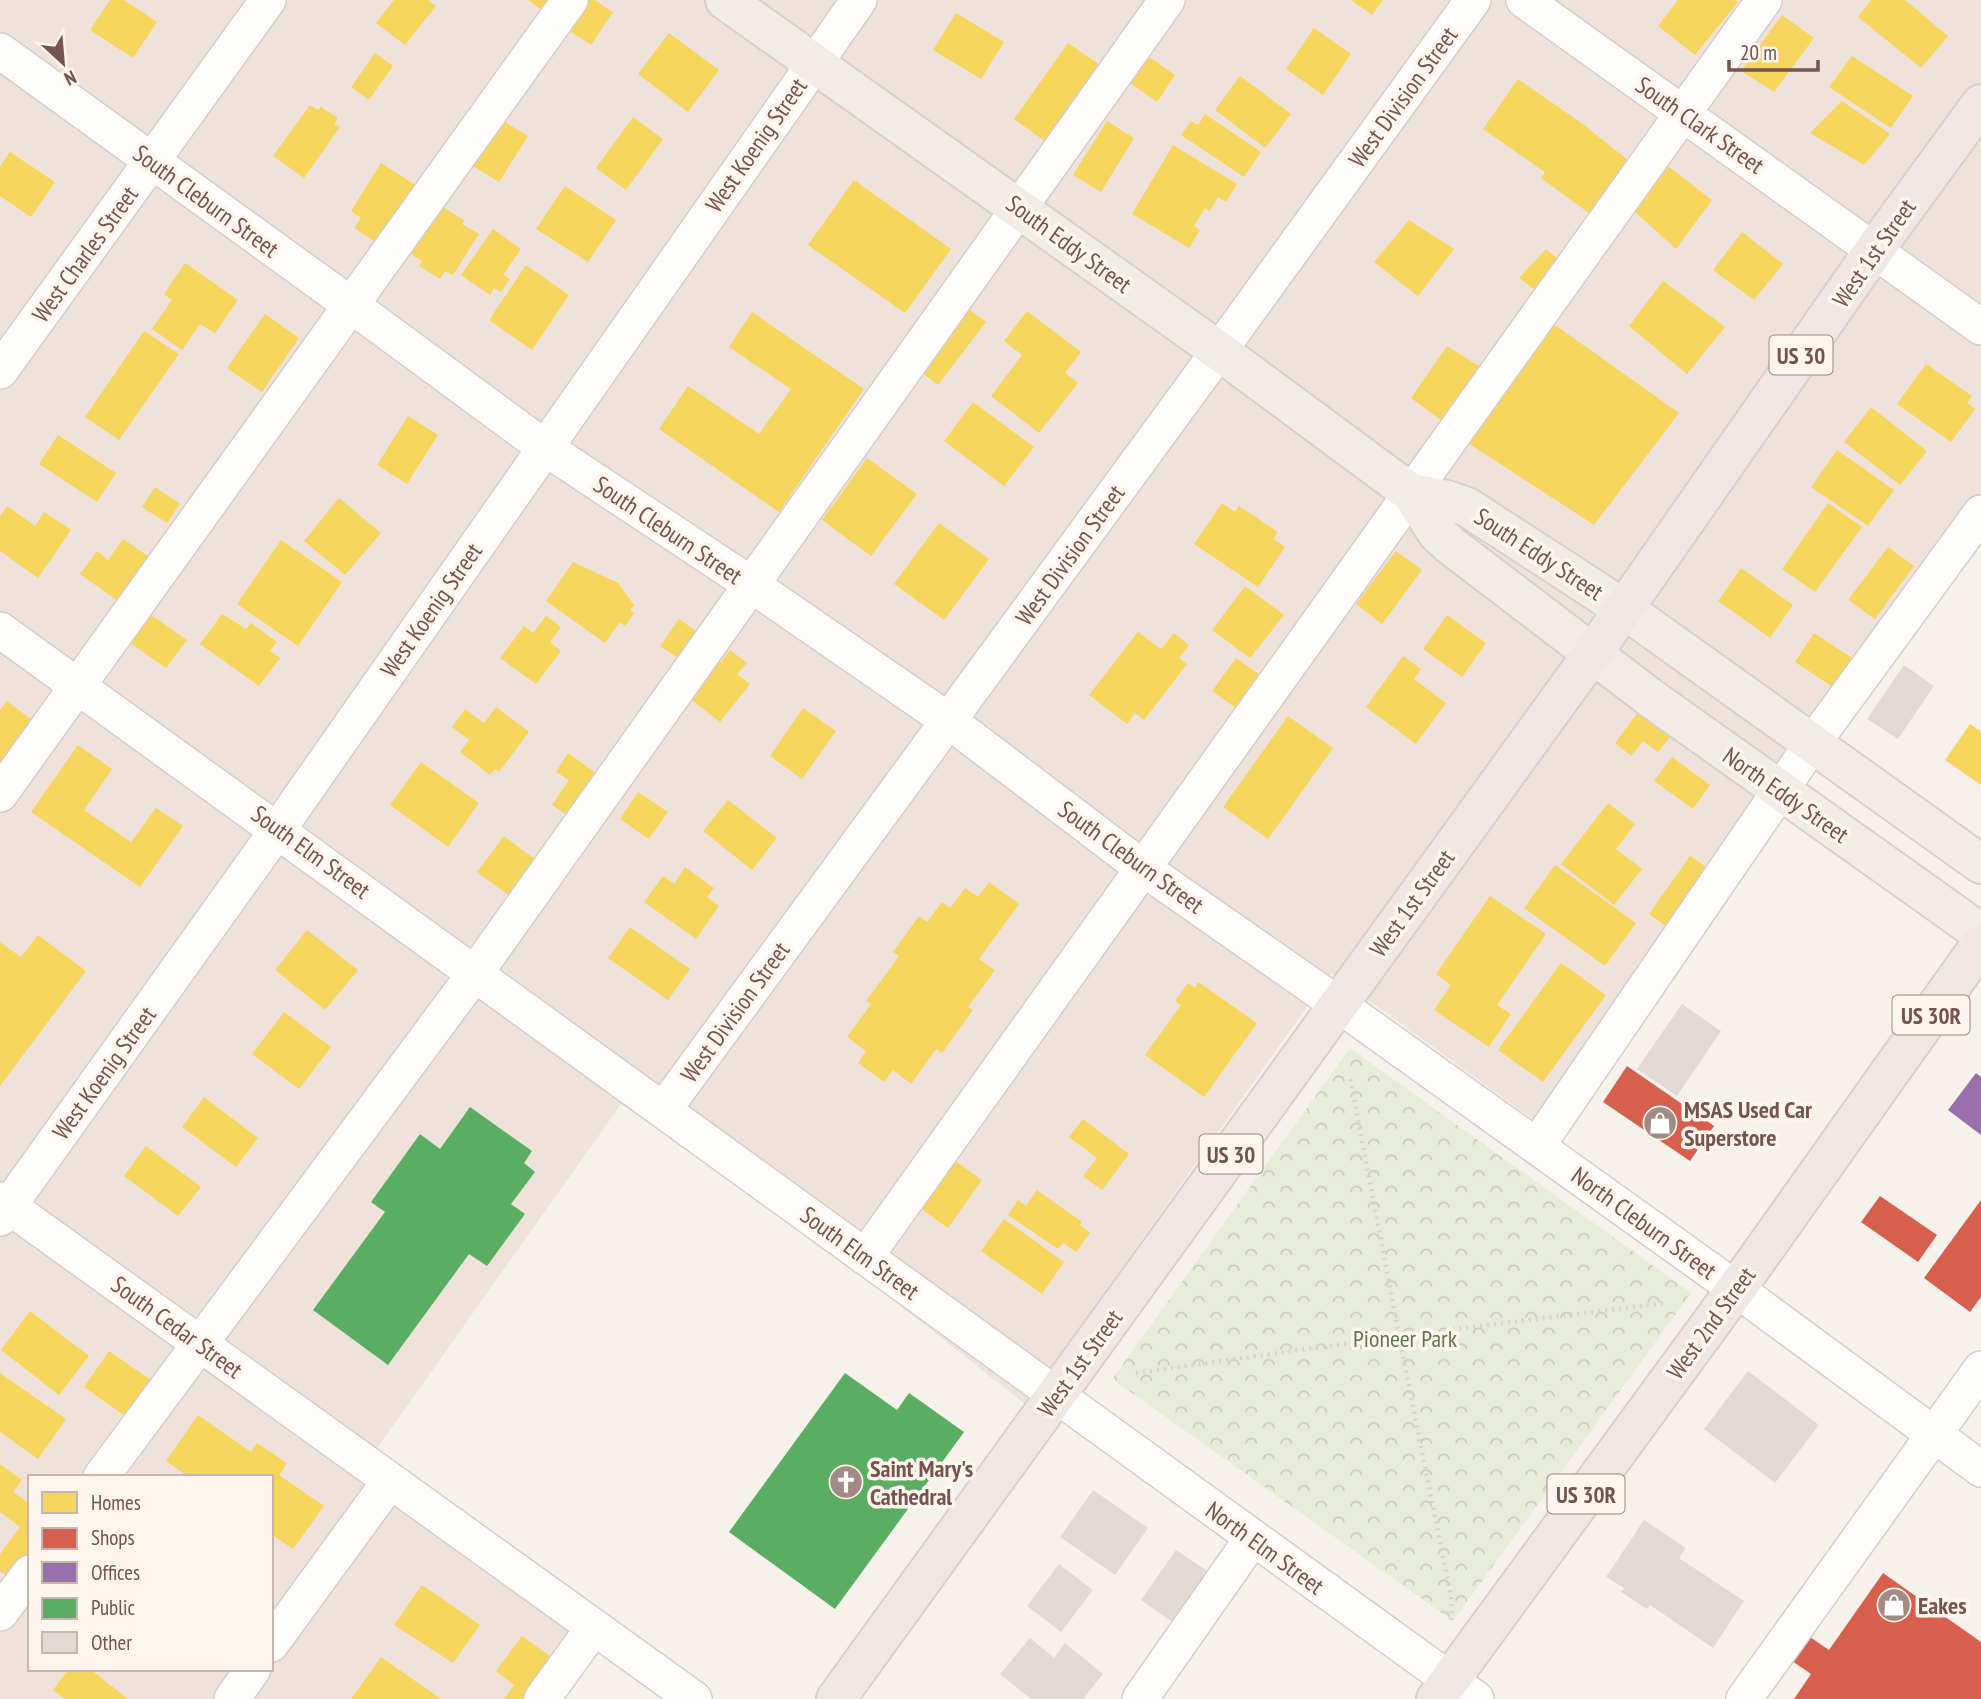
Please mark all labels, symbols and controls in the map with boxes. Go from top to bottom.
street label: West Division Street [1342,20,1465,173]
north arrow [28,28,98,98]
scale bar [1729,28,1818,72]
text: 20 m [1740,39,1777,66]
text: N [61,65,80,91]
street label: South Clark Street [1630,69,1770,181]
street label: West Koenig Street [698,71,814,218]
street label: South Cleburn Street [127,138,285,264]
street label: West Charles Street [25,179,145,328]
street label: South Eddy Street [1000,188,1138,300]
street label: West 1st Street [1825,192,1923,313]
road number: US 30 [1770,336,1832,374]
street label: South Cleburn Street [588,469,749,591]
street label: West Division Street [1009,478,1132,631]
street label: South Eddy Street [1469,501,1610,607]
street label: West Koenig Street [373,536,489,683]
street label: North Eddy Street [1717,740,1855,850]
street label: South Cleburn Street [1052,794,1210,920]
street label: South Elm Street [245,798,377,906]
street label: West 1st Street [1363,843,1462,963]
street label: West Division Street [674,935,797,1088]
road number: US 30R [1892,996,1969,1034]
street label: West Koenig Street [45,1000,163,1146]
place label: MSAS Used Car Superstore [1684,1094,1813,1153]
shop icon: MSAS Used Car Superstore [1641,1104,1679,1142]
road number: US 30 [1200,1134,1262,1174]
street label: North Cleburn Street [1565,1160,1723,1286]
street label: South Elm Street [794,1199,926,1307]
street label: West 2nd Street [1660,1260,1762,1385]
street label: South Cedar Street [105,1269,249,1385]
street label: West 1st Street [1031,1303,1130,1423]
park label: Pioneer Park [1353,1323,1458,1354]
place label: Saint Mary's Cathedral [870,1453,973,1512]
church icon: Saint Mary's Cathedral [827,1463,865,1501]
road number: US 30R [1548,1474,1624,1513]
legend [28,1475,273,1671]
text: Homes [91,1489,141,1516]
street label: North Elm Street [1200,1495,1331,1602]
text: Shops [91,1524,135,1551]
text: Offices [91,1559,140,1586]
shop icon: Eakes [1875,1586,1913,1624]
place label: Eakes [1918,1590,1967,1621]
text: Public [91,1594,136,1621]
text: Other [91,1629,132,1656]

